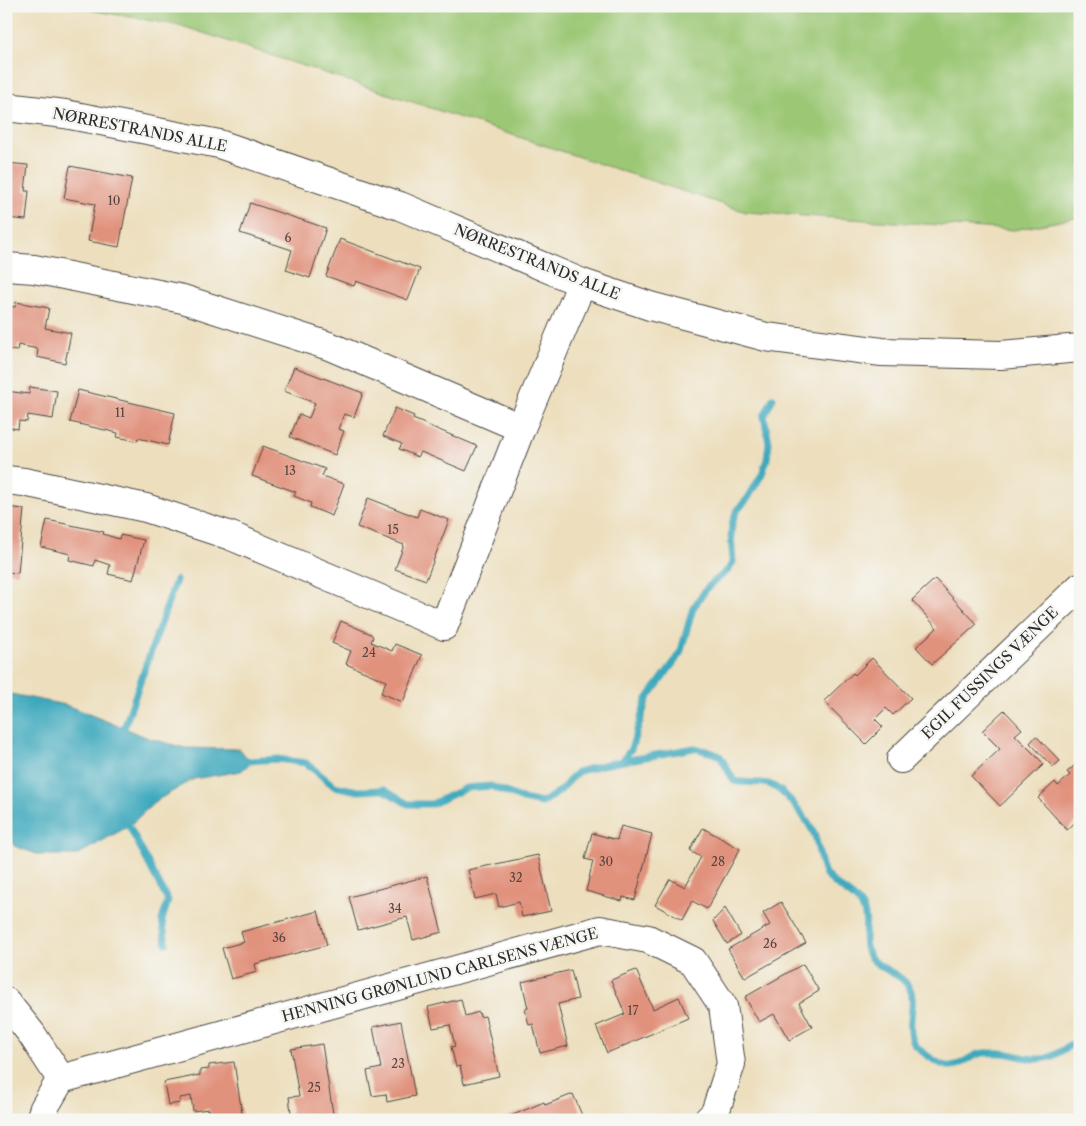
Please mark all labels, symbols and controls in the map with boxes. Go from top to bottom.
street label: NØRRESTRANDS ALLE [51,103,229,156]
house number: 10 [108,193,120,208]
street label: NØRRESTRANDS ALLE [451,220,623,304]
house number: 6 [284,230,292,245]
house number: 11 [115,405,125,420]
house number: 13 [284,463,296,478]
house number: 15 [387,522,399,537]
street label: EGIL FUSSINGS VÆNGE [917,602,1062,743]
house number: 24 [362,645,376,660]
house number: 30 [599,854,613,869]
house number: 28 [711,854,725,869]
house number: 32 [509,870,523,885]
house number: 34 [388,901,402,916]
street label: HENNING GRØNLUND CARLSENS VÆNGE [280,923,600,1026]
house number: 36 [272,930,286,945]
house number: 26 [763,936,777,951]
house number: 17 [628,1003,639,1018]
house number: 23 [391,1056,405,1071]
house number: 25 [307,1080,321,1095]

